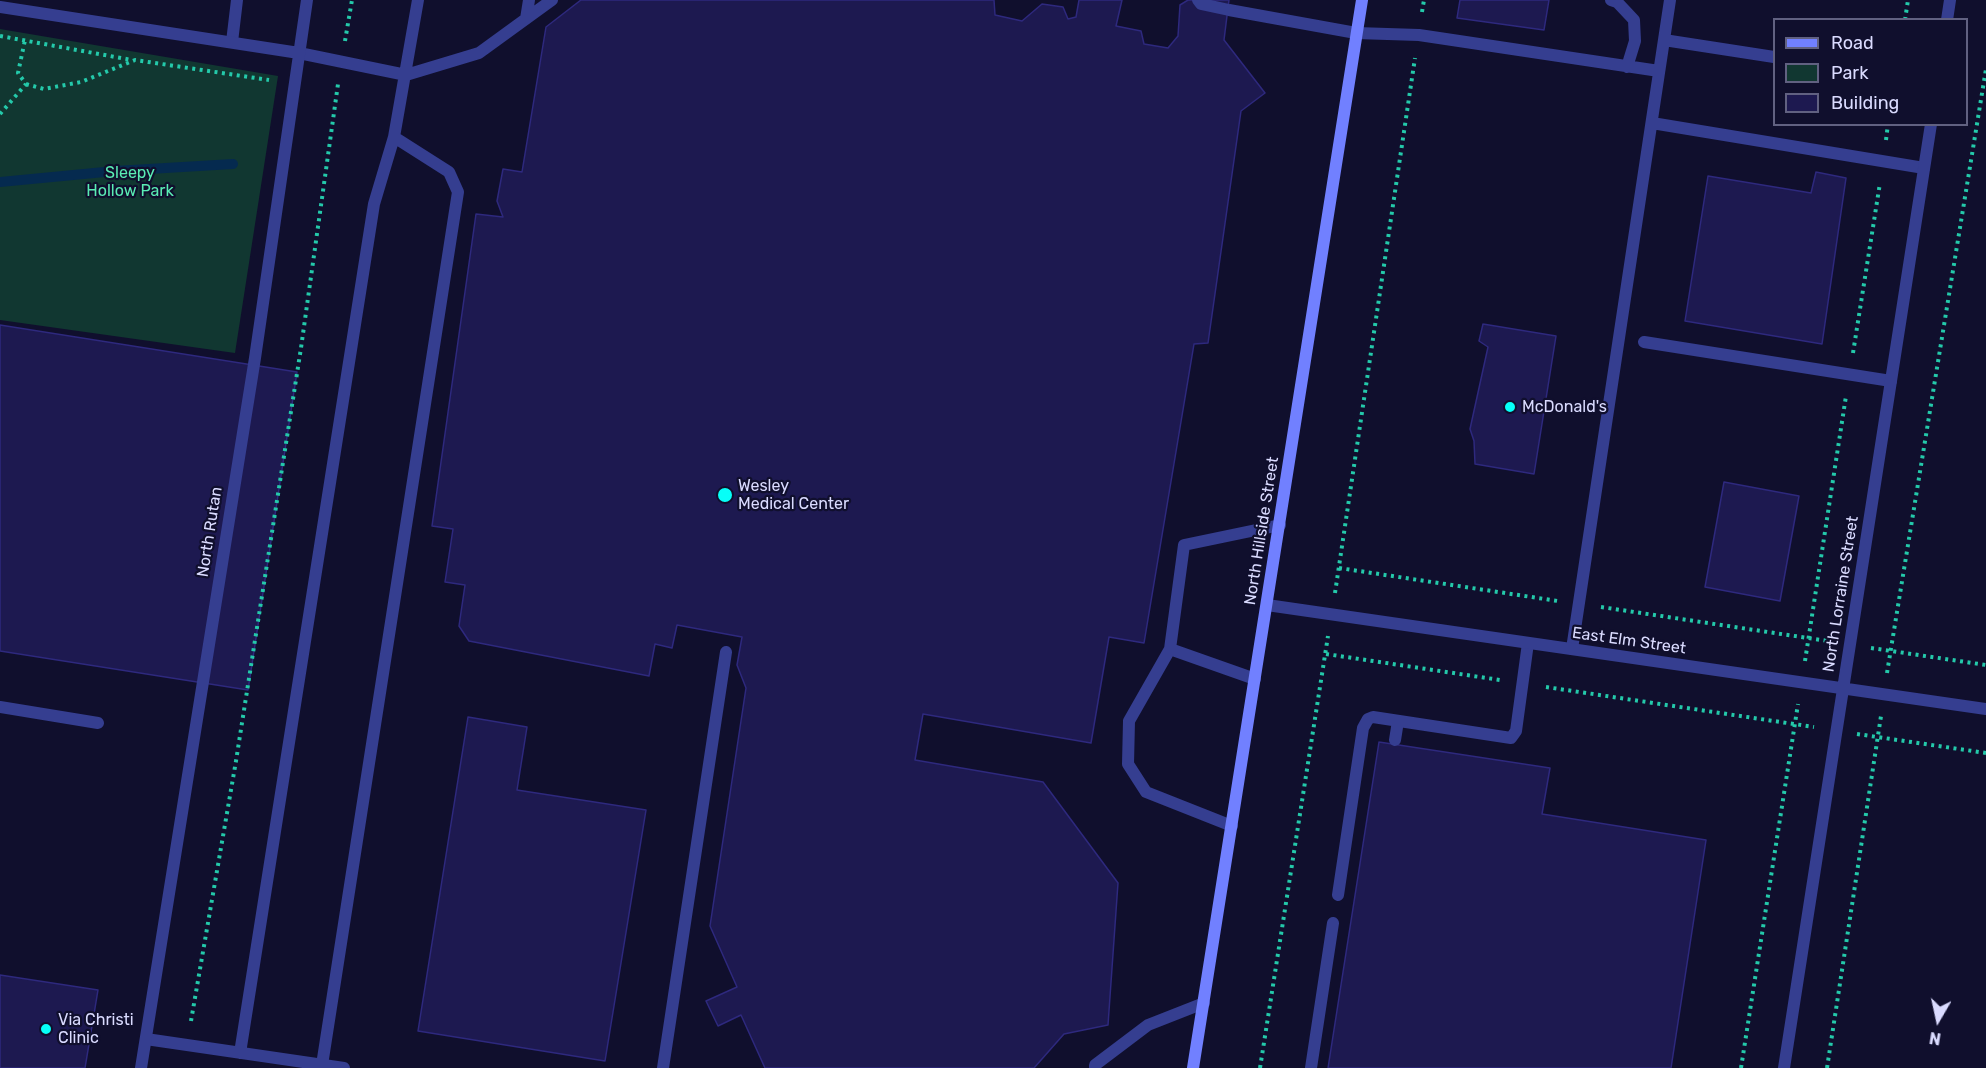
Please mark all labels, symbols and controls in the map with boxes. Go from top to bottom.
legend [1773,18,1968,126]
text: Road [1831,32,1874,54]
text: Park [1831,62,1868,84]
text: Building [1831,92,1899,114]
park label: Sleepy Hollow Park [86,163,174,201]
place label: McDonald's [1522,397,1607,417]
marker: McDonald's [1503,400,1517,414]
street label: North Hillside Street [1241,455,1283,607]
place label: Wesley Medical Center [738,476,849,514]
street label: North Rutan [193,485,227,579]
marker: Wesley Medical Center [716,486,734,504]
street label: North Lorraine Street [1819,515,1863,673]
street label: East Elm Street [1571,624,1687,658]
north arrow [1908,990,1968,1050]
place label: Via Christi Clinic [58,1010,134,1048]
marker: Via Christi Clinic [39,1022,53,1036]
text: N [1928,1028,1942,1049]

